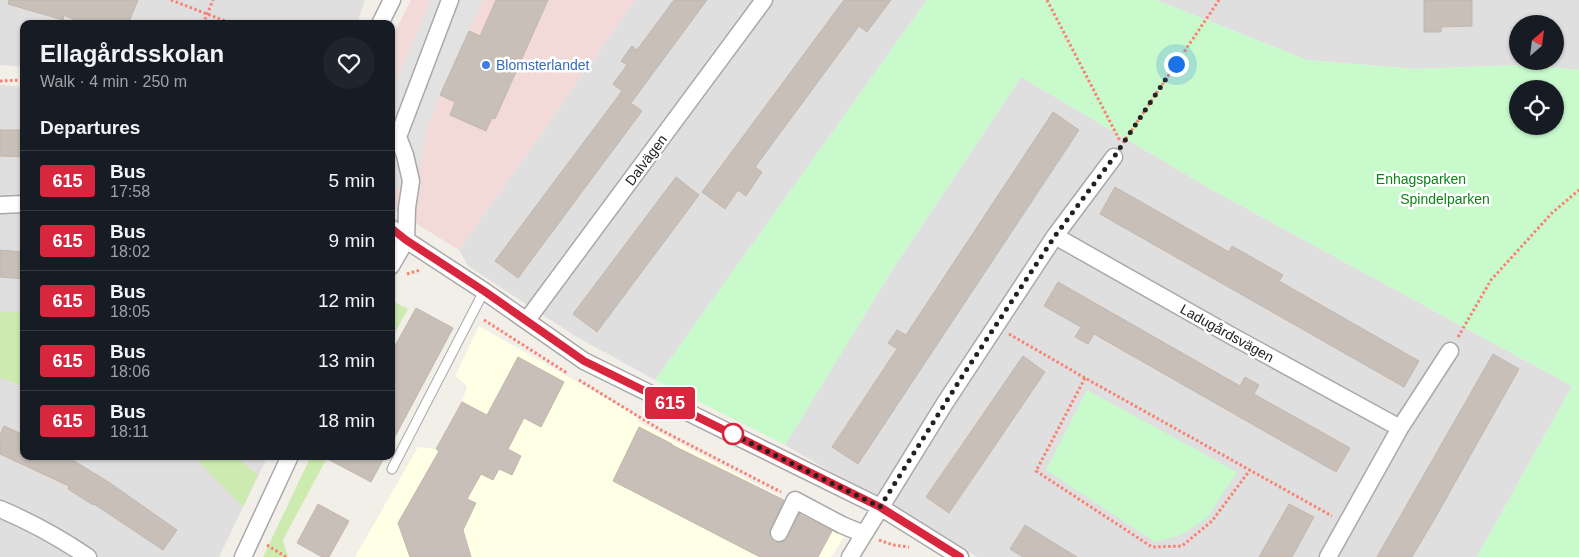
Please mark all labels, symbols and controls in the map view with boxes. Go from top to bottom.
north arrow [1509,15,1564,70]
map controls [1509,15,1564,135]
button: heart [323,37,375,89]
text: Ellagårdsskolan [40,40,224,67]
your location [1164,52,1189,77]
place label: Blomsterlandet [496,57,589,73]
marker: Blomsterlandet [480,59,492,71]
text: Walk · 4 min · 250 m [40,73,187,90]
button: locate [1509,80,1564,135]
text: Departures [40,117,140,138]
street label: Dalvägen [622,132,670,188]
text: Bus [110,161,146,182]
text: 5 min [329,170,375,191]
text: 615 [52,171,83,191]
park label: Enhagsparken [1376,171,1466,187]
text: 17:58 [110,183,150,200]
park label: Spindelparken [1400,191,1490,207]
text: Bus [110,221,146,242]
text: 9 min [329,230,375,251]
text: 615 [52,231,83,251]
text: 18:02 [110,243,150,260]
text: Bus [110,281,146,302]
text: 12 min [318,290,375,311]
text: 615 [52,291,83,311]
street label: Ladugårdsvägen [1178,301,1276,365]
text: 18:05 [110,303,150,320]
text: Bus [110,341,146,362]
text: 13 min [318,350,375,371]
text: 615 [52,351,83,371]
text: 18:06 [110,363,150,380]
line badge: 615 [641,387,699,419]
text: 615 [655,393,685,413]
text: Bus [110,401,146,422]
text: 18 min [318,410,375,431]
text: 615 [52,411,83,431]
text: 18:11 [110,423,149,440]
unlabelled marker [722,423,744,445]

